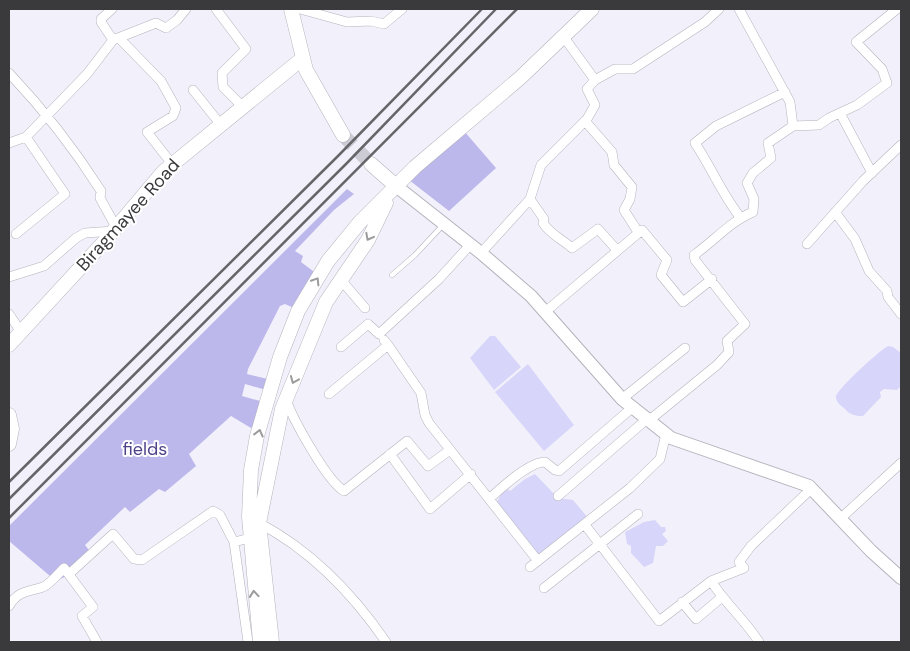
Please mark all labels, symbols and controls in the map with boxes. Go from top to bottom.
street label: Biragmayee Road [71,154,185,276]
one-way arrow [365,231,375,240]
one-way arrow [309,277,319,286]
one-way arrow [290,375,300,384]
one-way arrow [253,428,264,437]
park label: fields [123,437,167,461]
one-way arrow [249,590,260,598]

